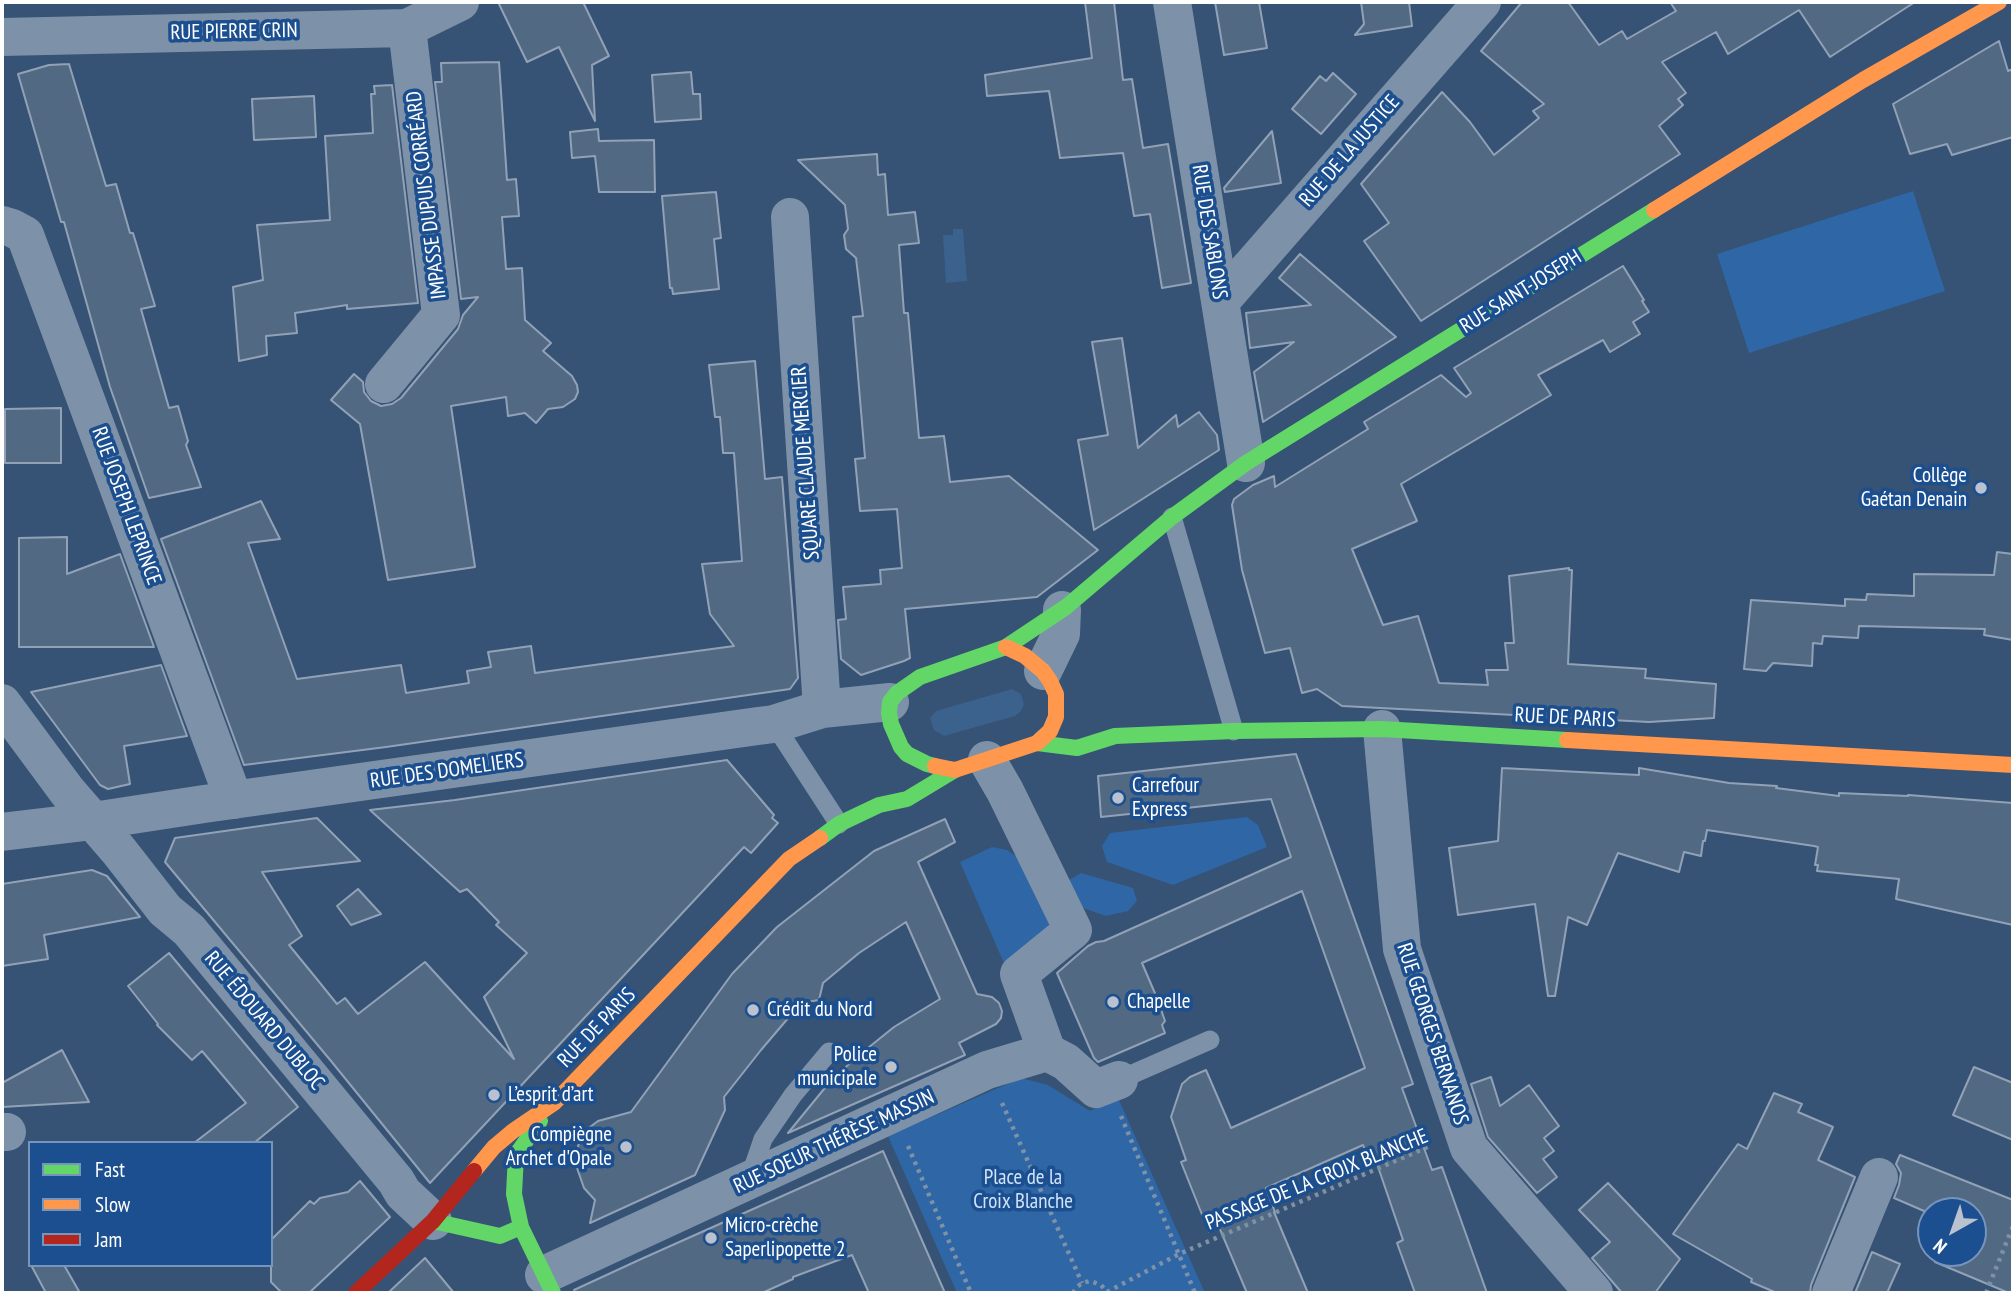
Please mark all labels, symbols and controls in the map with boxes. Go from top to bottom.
street label: RUE PIERRE CRIN [170,18,298,46]
street label: IMPASSE DUPUIS CORRÉARD [402,89,452,301]
street label: RUE DE LA JUSTICE [1295,90,1405,212]
street label: RUE DES SABLONS [1186,163,1232,301]
street label: RUE SAINT-JOSEPH [1456,245,1586,339]
street label: SQUARE CLAUDE MERCIER [787,365,825,561]
street label: RUE JOSEPH LEPRINCE [86,424,166,588]
place label: Collège Gaétan Denain [1861,463,1967,513]
marker: Collège Gaétan Denain [1973,480,1989,496]
street label: RUE DE PARIS [1514,703,1616,733]
street label: RUE DES DOMELIERS [369,748,525,794]
place label: Carrefour Express [1132,773,1199,823]
marker: Carrefour Express [1110,790,1126,806]
street label: RUE GEORGES BERNANOS [1391,940,1473,1128]
street label: RUE ÉDOUARD DUBLOC [199,947,329,1095]
street label: RUE DE PARIS [553,983,641,1073]
place label: Chapelle [1127,989,1191,1015]
marker: Chapelle [1105,994,1121,1010]
place label: Crédit du Nord [767,997,873,1023]
marker: Crédit du Nord [745,1002,761,1018]
place label: Police municipale [797,1042,877,1092]
marker: Police municipale [883,1059,899,1075]
place label: L’esprit d’art [508,1082,594,1108]
street label: RUE SOEUR THÉRÈSE MASSIN [730,1084,938,1200]
marker: L’esprit d’art [486,1087,502,1103]
place label: Compiègne Archet d'Opale [506,1122,612,1172]
street label: PASSAGE DE LA CROIX BLANCHE [1202,1124,1432,1236]
marker: Compiègne Archet d'Opale [618,1139,634,1155]
legend [28,1141,273,1267]
text: Fast [95,1156,125,1183]
park label: Place de la Croix Blanche [973,1165,1073,1215]
text: Slow [95,1191,130,1218]
north arrow [1917,1197,1987,1267]
place label: Micro-crèche Saperlipopette 2 [725,1213,845,1263]
text: Jam [95,1226,122,1253]
marker: Micro-crèche Saperlipopette 2 [703,1230,719,1246]
text: N [1928,1234,1951,1259]

